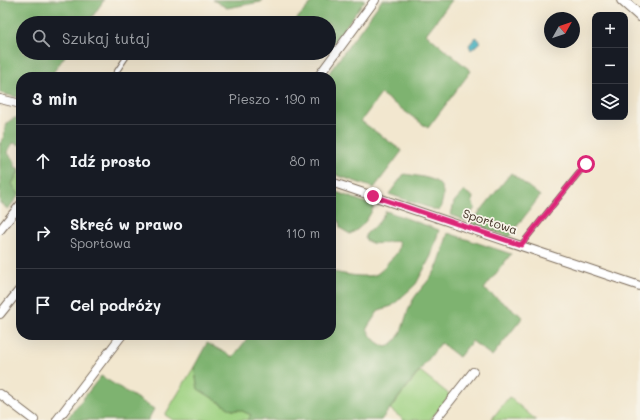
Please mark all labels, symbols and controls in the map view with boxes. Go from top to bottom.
north arrow [544,12,580,48]
map controls [592,12,628,120]
button: + [592,12,628,48]
search box [16,16,336,60]
icon: search [30,27,52,49]
text: Szukaj tutaj [62,28,150,48]
button: − [592,48,628,84]
button: layers [592,84,628,120]
text: 3 min [32,87,77,109]
text: Pieszo · 190 m [229,90,320,107]
icon: ahead [32,150,54,172]
text: Idź prosto [70,151,151,171]
text: 80 m [290,152,320,169]
route start [577,155,595,173]
route end [364,187,382,205]
street label: Sportowa [461,205,520,237]
text: Skręć w prawo [70,214,183,234]
icon: right [32,222,54,244]
text: 110 m [286,224,320,241]
text: Sportowa [70,234,131,251]
icon: arrive [32,294,54,316]
text: Cel podróży [70,295,161,315]

